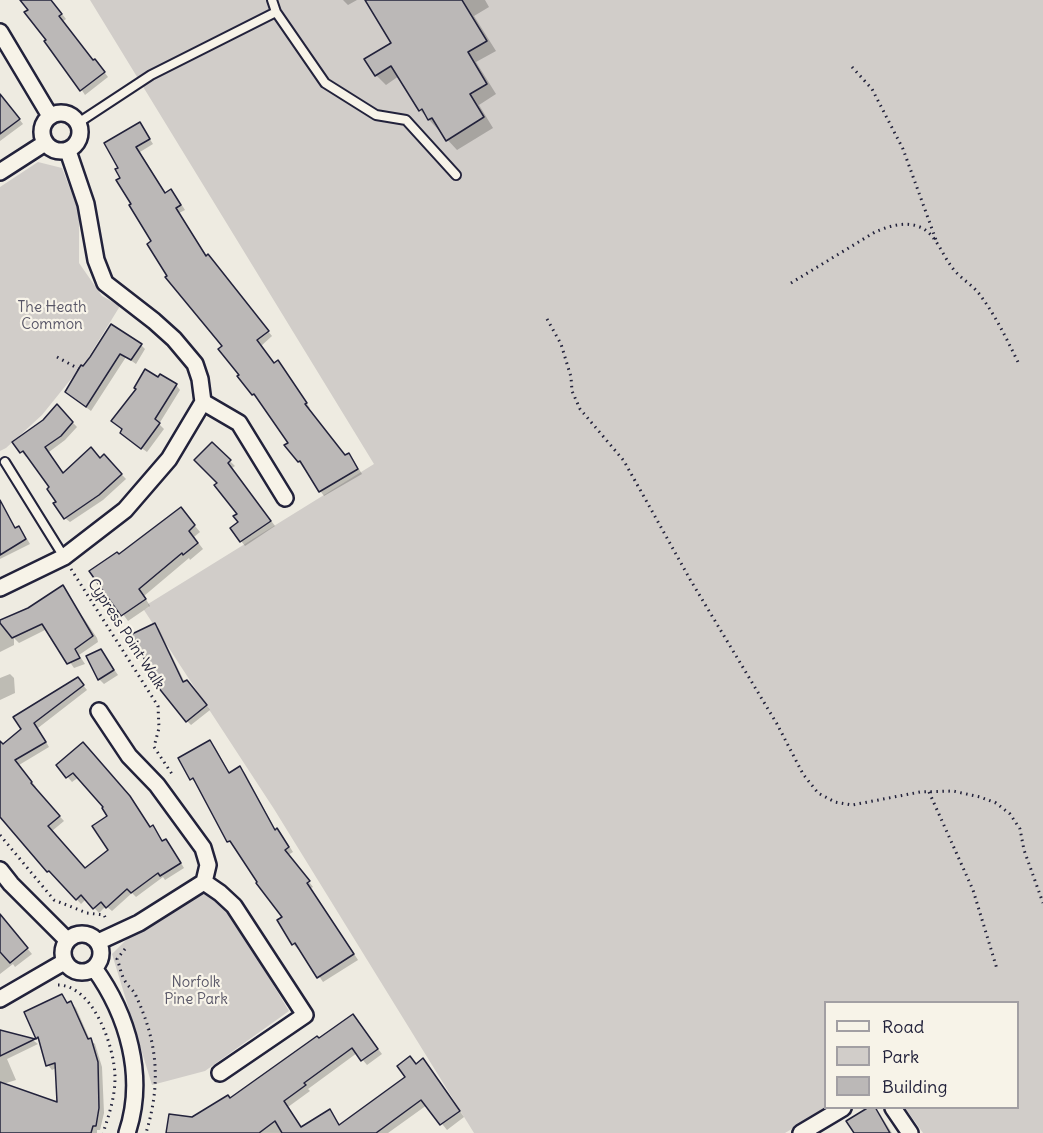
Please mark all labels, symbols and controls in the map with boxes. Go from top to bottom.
park label: The Heath Common [17,299,87,334]
street label: Cypress Point Walk [84,575,168,693]
park label: Norfolk Pine Park [164,974,228,1009]
legend [824,1001,1019,1109]
text: Road [882,1015,924,1038]
text: Park [882,1045,919,1068]
text: Building [882,1075,947,1098]

